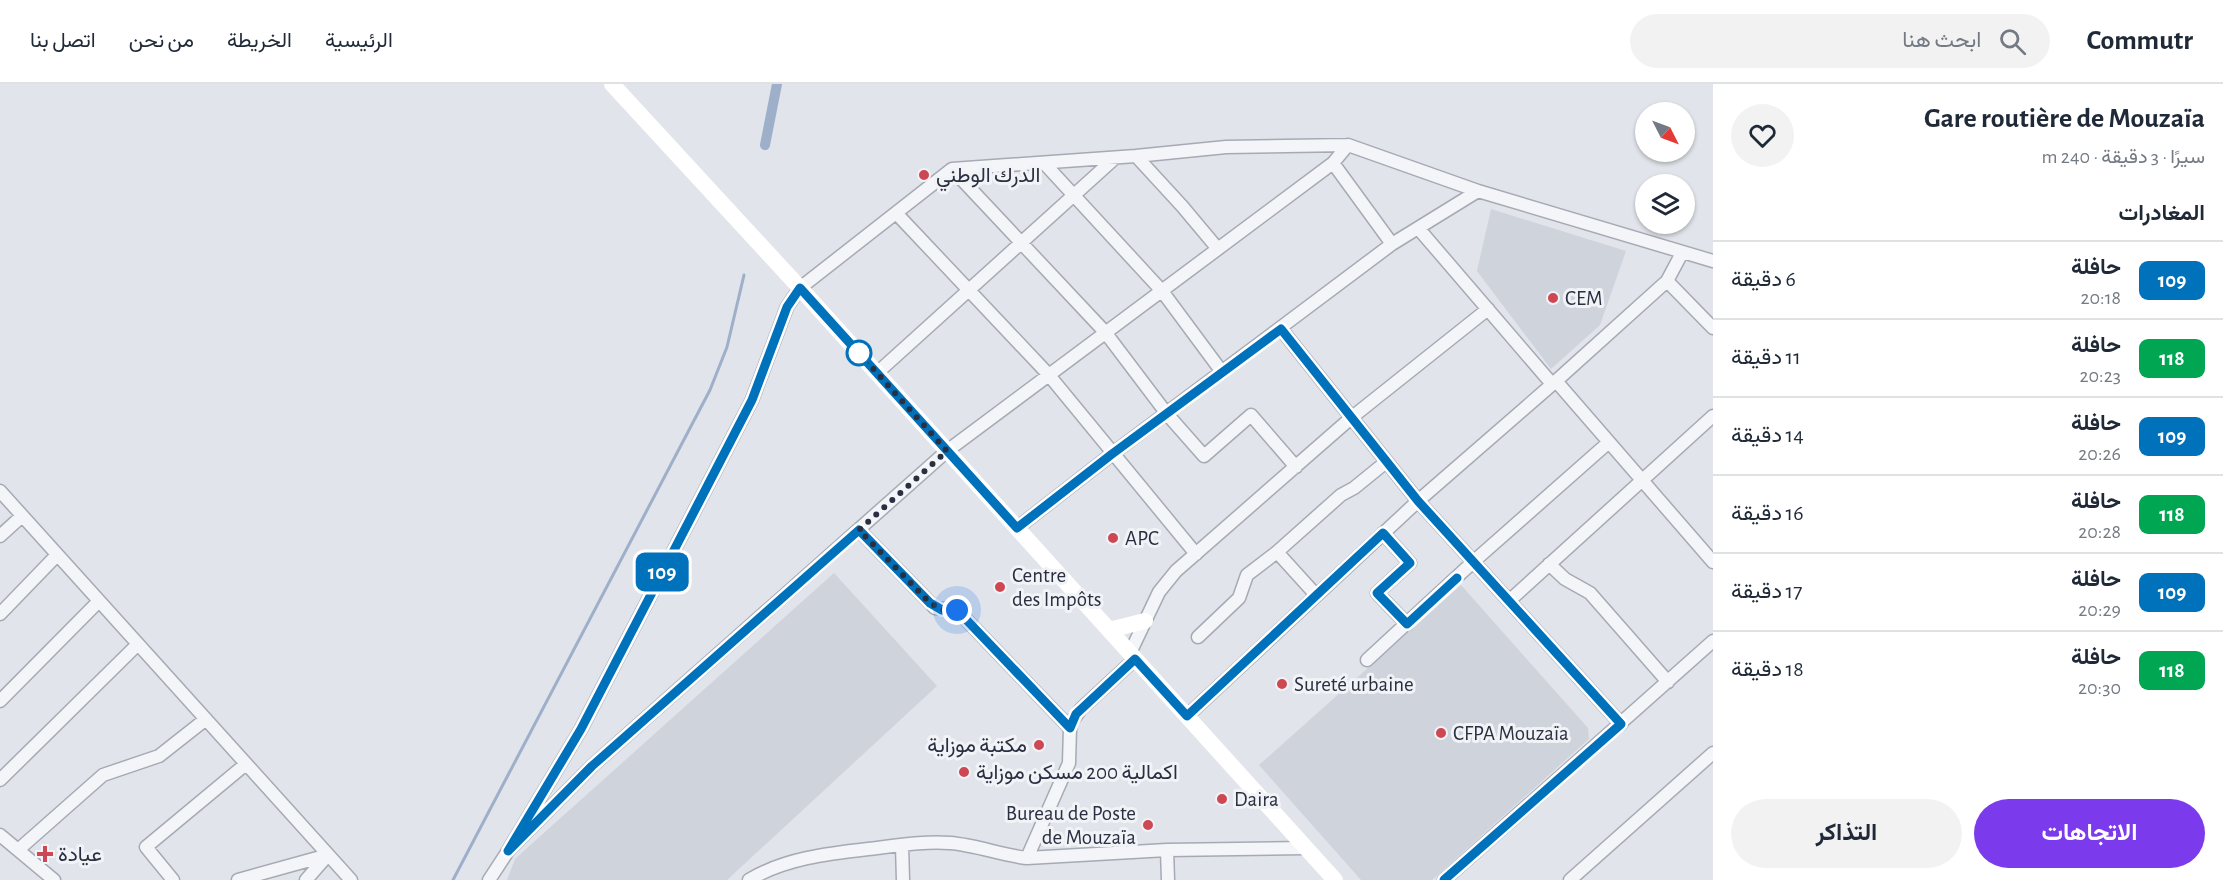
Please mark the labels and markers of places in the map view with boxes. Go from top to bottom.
place label: الدرك الوطني [936,165,1040,192]
marker: الدرك الوطني [917,168,931,182]
place label: CEM [1565,288,1603,309]
marker: CEM [1546,291,1560,305]
unlabelled marker [846,340,872,366]
place label: APC [1125,528,1159,549]
marker: APC [1106,531,1120,545]
place label: Centre des Impôts [1012,565,1101,610]
marker: Centre des Impôts [993,580,1007,594]
place label: Sureté urbaine [1294,674,1414,695]
marker: Sureté urbaine [1275,677,1289,691]
place label: CFPA Mouzaïa [1453,723,1569,744]
marker: CFPA Mouzaïa [1434,726,1448,740]
place label: مكتبة موزاية [927,735,1027,758]
marker: مكتبة موزاية [1032,738,1046,752]
place label: اكمالية 200 مسكن موزاية [976,762,1178,785]
marker: اكمالية 200 مسكن موزاية [957,765,971,779]
place label: Daira [1234,789,1279,810]
marker: Daira [1215,792,1229,806]
place label: Bureau de Poste de Mouzaïa [1006,803,1136,848]
marker: Bureau de Poste de Mouzaïa [1141,818,1155,832]
place label: عيادة [58,844,102,866]
marker: عيادة [36,845,54,863]

